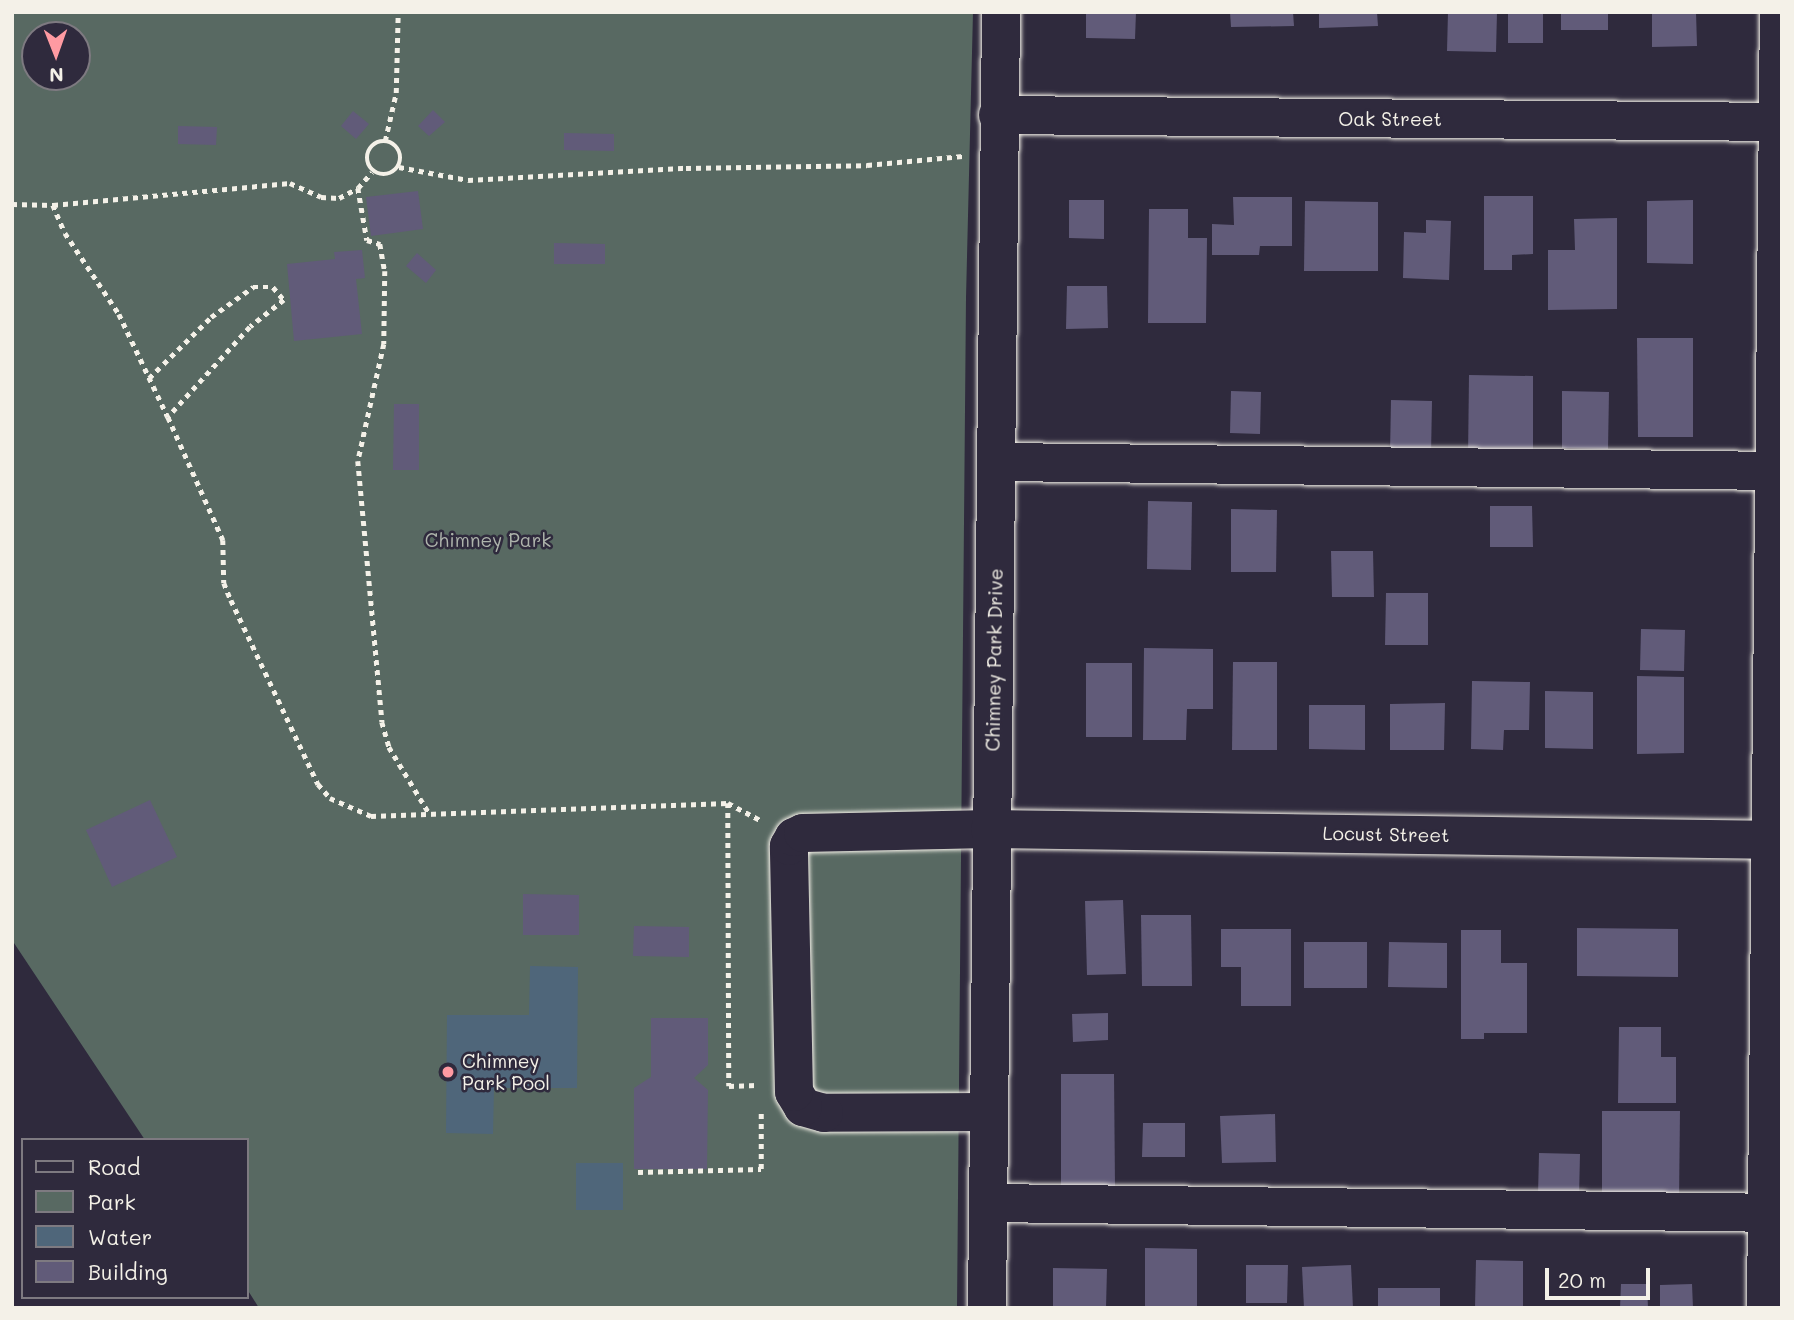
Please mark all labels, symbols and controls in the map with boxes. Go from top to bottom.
north arrow [21,21,91,91]
text: N [49,63,64,88]
street label: Oak Street [1338,108,1442,130]
park label: Chimney Park [425,529,551,551]
street label: Chimney Park Drive [981,568,1007,752]
street label: Locust Street [1322,821,1450,847]
place label: Chimney Park Pool [462,1050,550,1094]
marker: Chimney Park Pool [440,1064,456,1080]
legend [21,1138,248,1299]
text: Road [88,1153,140,1180]
text: Park [88,1188,136,1215]
text: Water [88,1223,152,1250]
scale bar [1549,1254,1654,1298]
text: Building [88,1258,168,1285]
text: 20 m [1558,1266,1606,1293]

